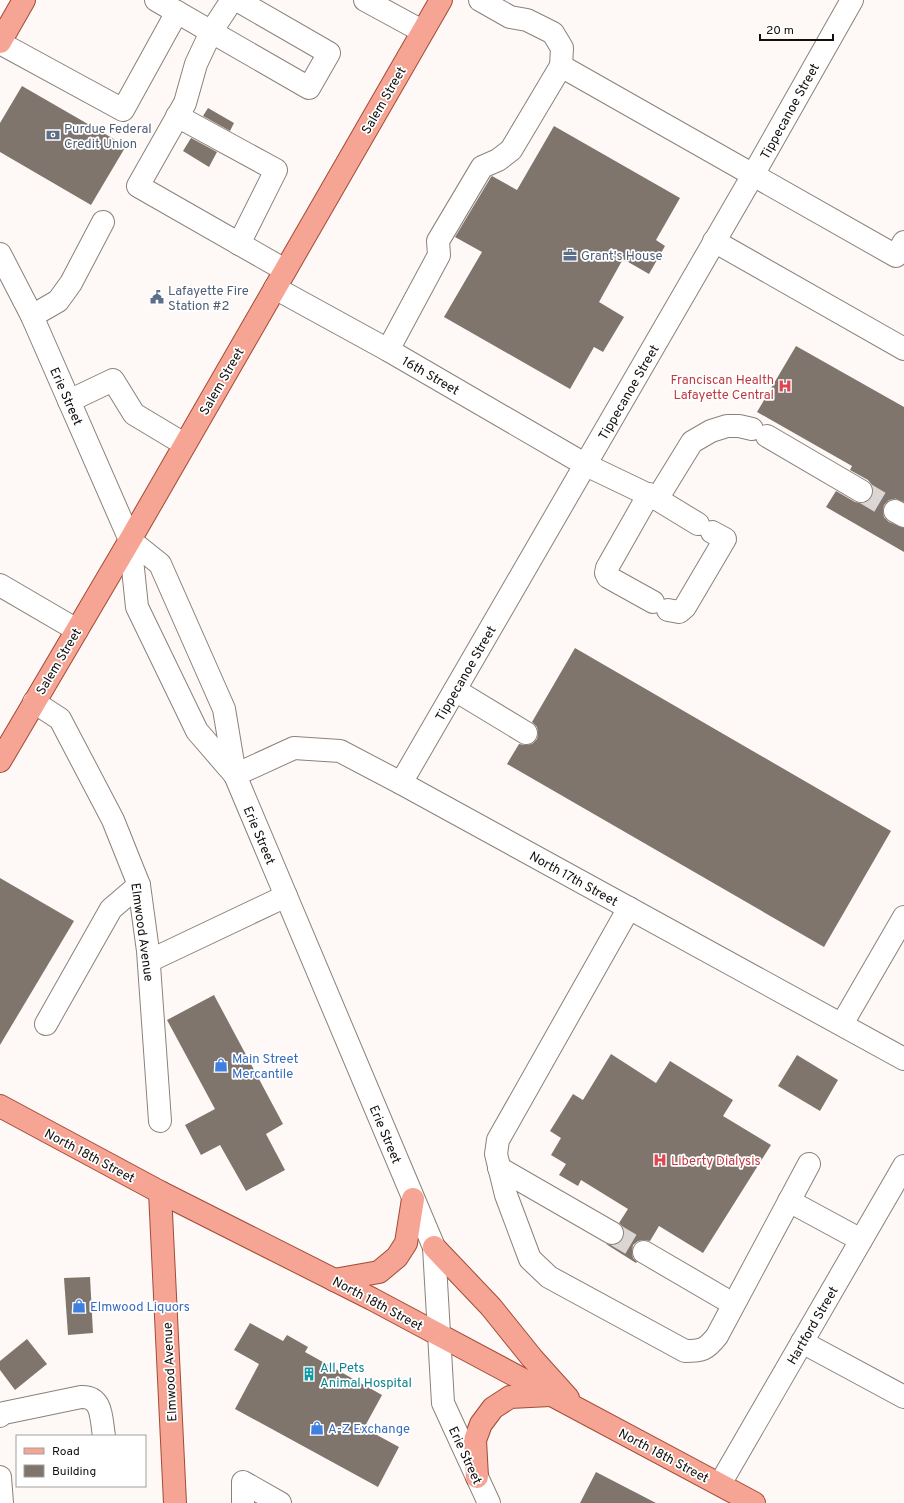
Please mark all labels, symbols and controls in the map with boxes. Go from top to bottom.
scale bar [760,16,833,42]
text: 20 m [766,23,794,39]
street label: Tippecanoe Street [758,61,824,163]
street label: Salem Street [359,64,410,137]
place label: Purdue Federal Credit Union [64,122,152,153]
bank icon: Purdue Federal Credit Union [45,127,61,143]
office icon: Grant's House [562,247,578,263]
place label: Grant's House [581,249,662,265]
place label: Lafayette Fire Station #2 [168,284,249,315]
public building icon: Lafayette Fire Station #2 [149,289,165,305]
street label: Tippecanoe Street [596,343,663,443]
street label: Salem Street [197,345,248,418]
street label: 16th Street [399,354,462,400]
street label: Erie Street [45,365,85,428]
place label: Franciscan Health Lafayette Central [671,373,774,404]
hospital icon: Franciscan Health Lafayette Central [777,378,793,394]
street label: Tippecanoe Street [433,624,500,724]
street label: Salem Street [34,626,86,698]
street label: Erie Street [239,804,278,867]
street label: North 17th Street [526,849,620,911]
street label: Elmwood Avenue [126,882,156,983]
place label: Main Street Mercantile [232,1052,298,1083]
shop icon: Main Street Mercantile [213,1057,229,1073]
street label: Erie Street [365,1103,404,1166]
street label: North 18th Street [41,1126,137,1187]
hospital icon: Liberty Dialysis [652,1152,668,1168]
place label: Liberty Dialysis [671,1154,761,1170]
street label: North 18th Street [329,1274,425,1335]
street label: Hartford Street [785,1284,843,1368]
shop icon: Elmwood Liquors [71,1298,87,1314]
place label: Elmwood Liquors [90,1300,190,1316]
street label: Elmwood Avenue [160,1322,182,1422]
place label: All Pets Animal Hospital [320,1361,412,1392]
building icon: All Pets Animal Hospital [301,1366,317,1382]
shop icon: A-Z Exchange [309,1420,325,1436]
place label: A-Z Exchange [328,1422,410,1438]
street label: Erie Street [444,1424,485,1487]
street label: North 18th Street [615,1426,711,1487]
legend [16,1435,146,1487]
text: Road [52,1444,80,1460]
text: Building [52,1464,96,1480]

